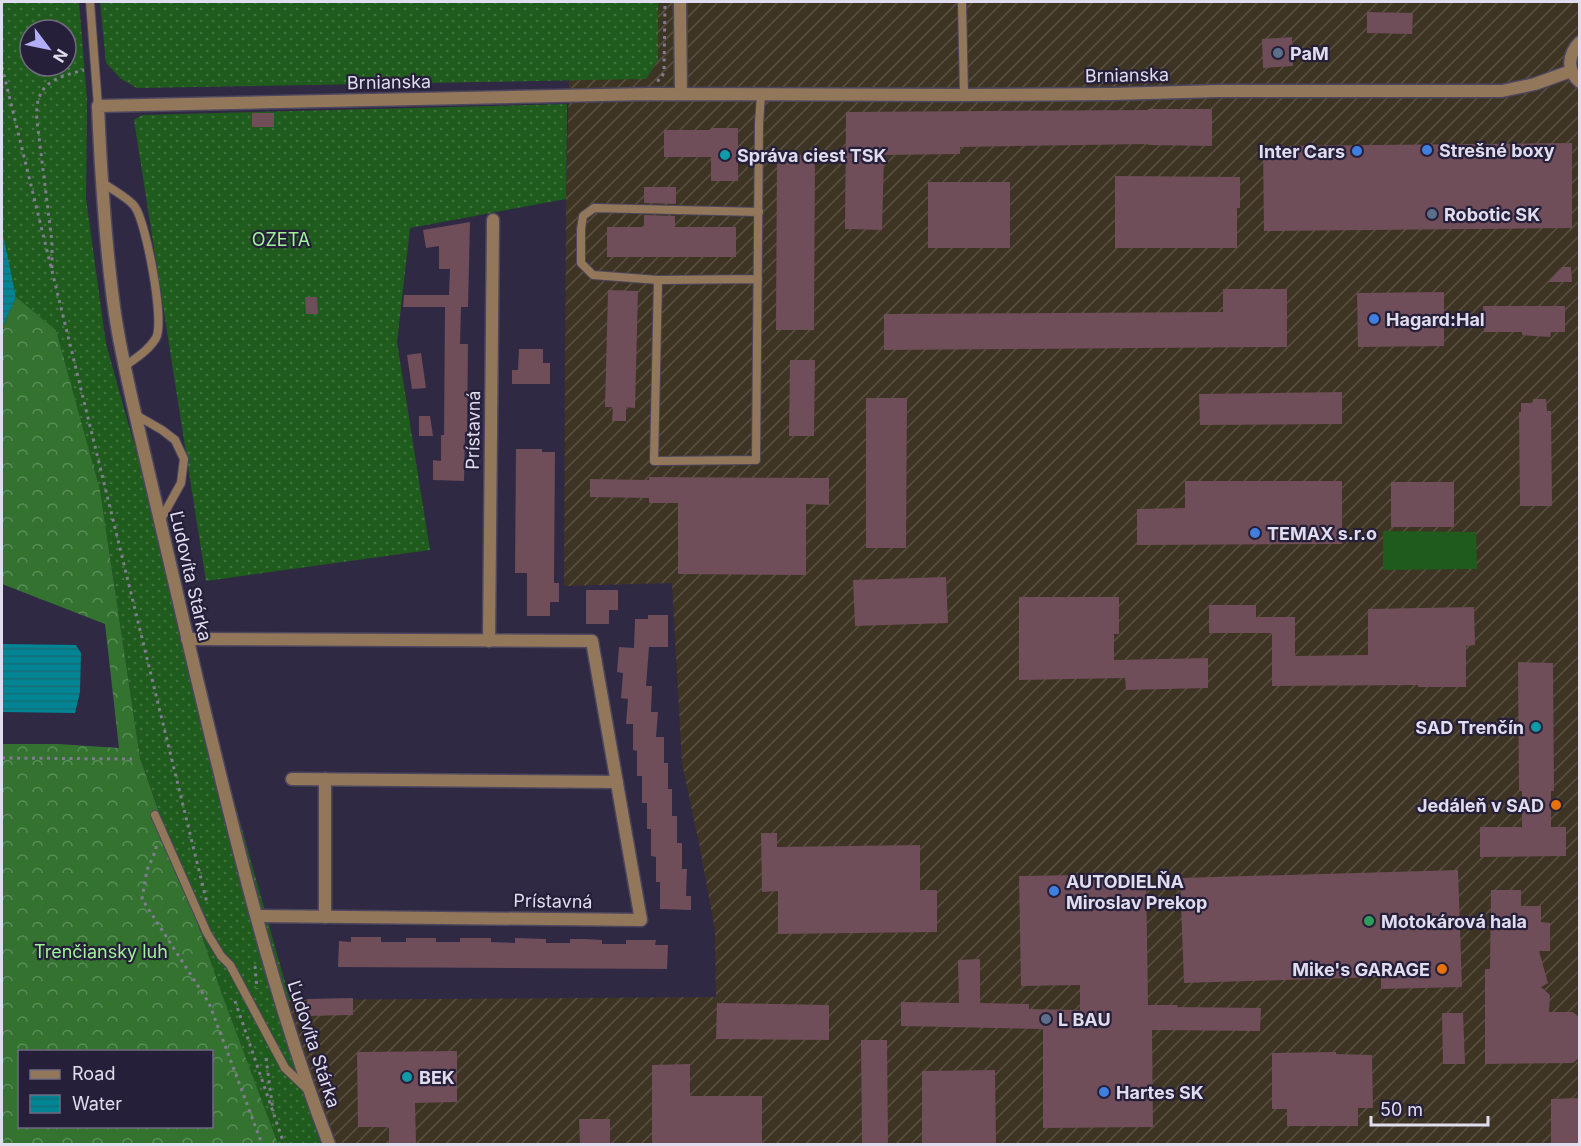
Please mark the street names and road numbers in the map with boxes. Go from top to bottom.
street label: Brnianska [1085,64,1169,86]
street label: Brnianska [347,71,431,93]
street label: Prístavná [462,390,484,470]
street label: Ľudovíta Stárka [166,509,216,643]
street label: Prístavná [513,890,593,912]
street label: Ľudovíta Stárka [284,978,344,1110]

